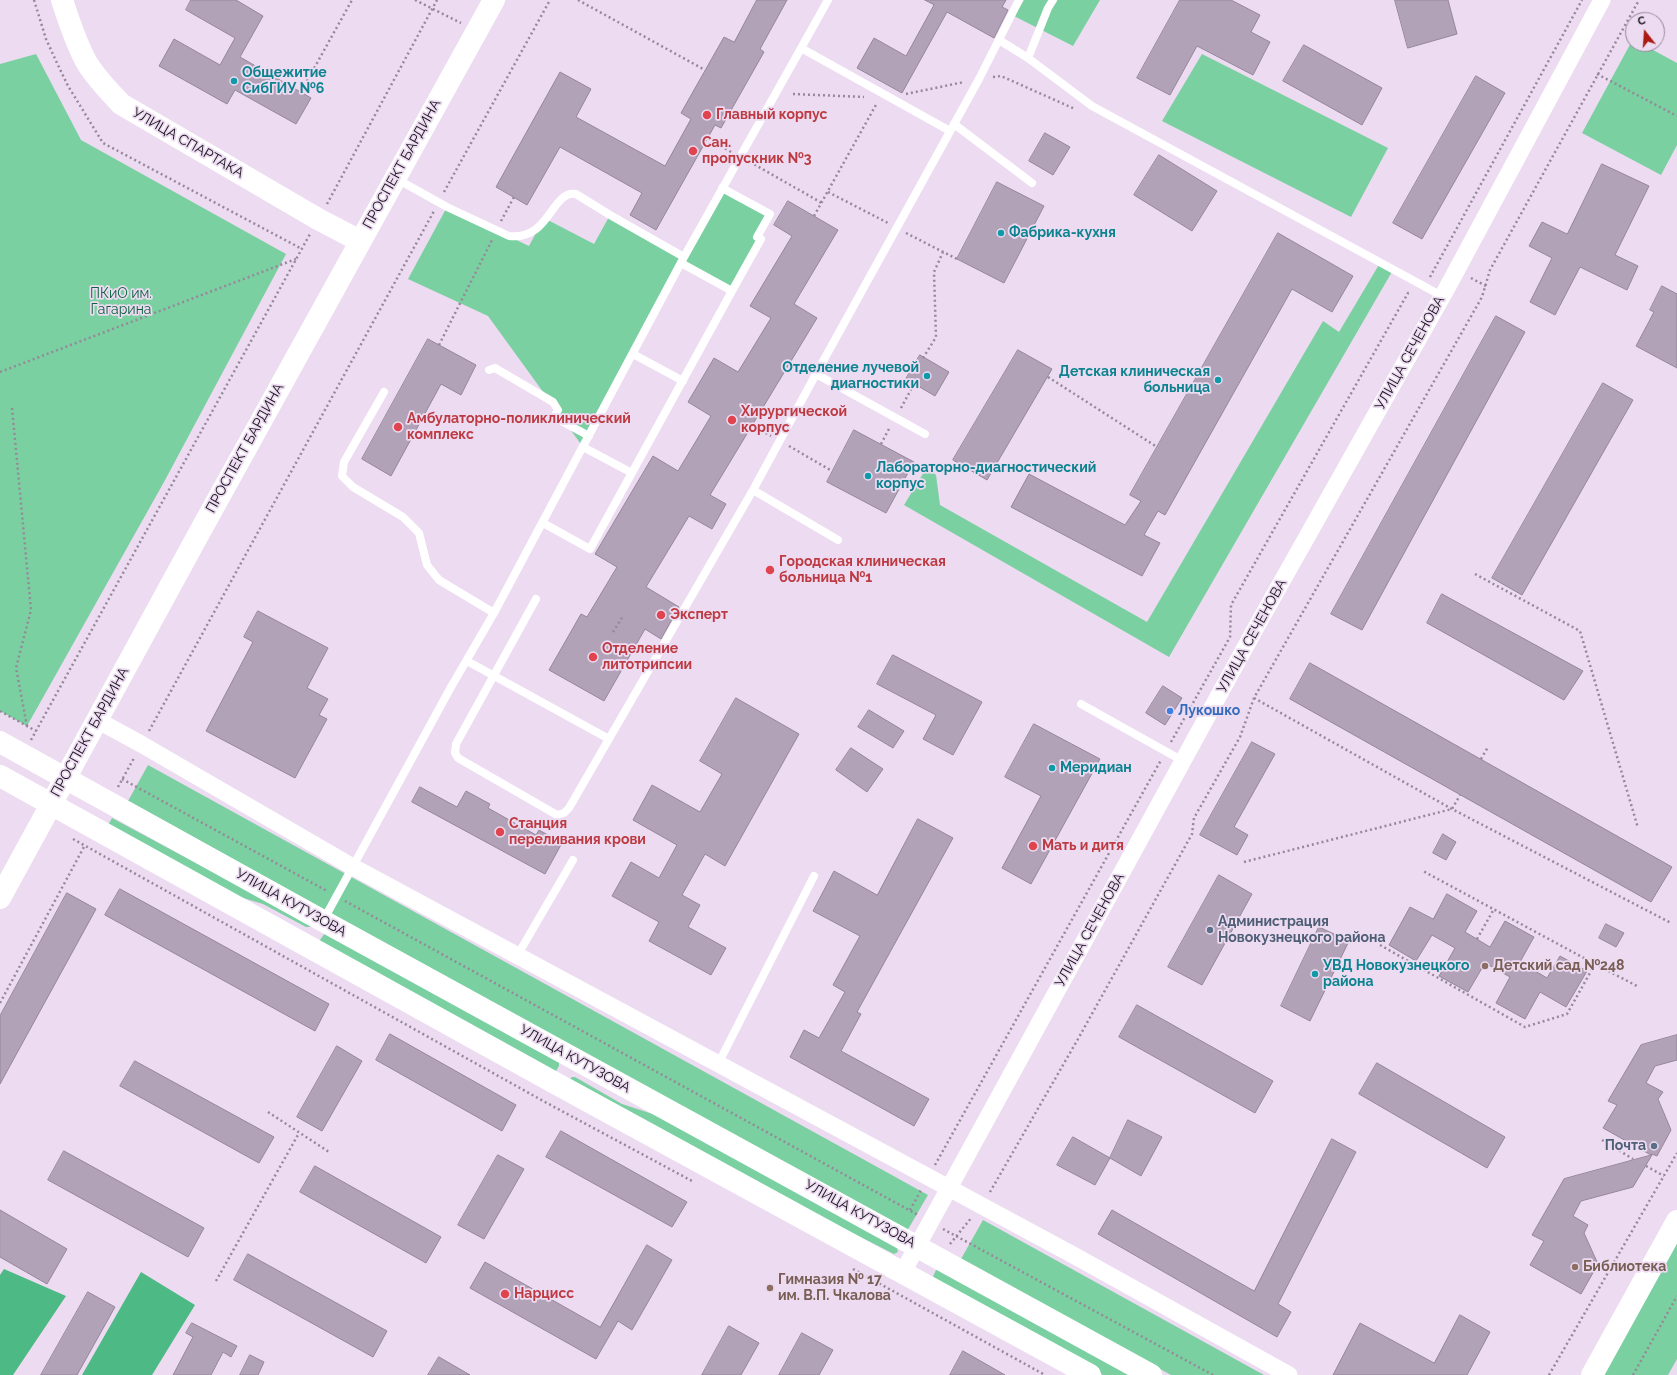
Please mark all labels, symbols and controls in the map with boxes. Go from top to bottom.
north arrow [1625,12,1665,52]
text: С [1636,14,1647,28]
place label: Общежитие СибГИУ №6 [242,65,327,98]
marker: Общежитие СибГИУ №6 [229,76,239,86]
street label: ПРОСПЕКТ БАРДИНА [359,96,445,232]
street label: УЛИЦА СПАРТАКА [129,104,247,182]
place label: Главный корпус [716,107,827,123]
marker: Главный корпус [701,109,713,121]
place label: Сан. пропускник №3 [702,135,812,168]
marker: Сан. пропускник №3 [687,145,699,157]
place label: Фабрика-кухня [1009,225,1116,241]
marker: Фабрика-кухня [996,228,1006,238]
park label: ПКиО им. Гагарина [90,286,152,318]
street label: УЛИЦА СЕЧЕНОВА [1372,293,1448,413]
place label: Отделение лучевой диагностики [782,360,919,392]
place label: Детская клиническая больница [1059,364,1210,396]
marker: Отделение лучевой диагностики [922,371,932,381]
marker: Детская клиническая больница [1213,375,1223,385]
street label: ПРОСПЕКТ БАРДИНА [202,380,288,516]
place label: Хирургической корпус [741,404,847,436]
place label: Амбулаторно-поликлинический комплекс [407,411,631,444]
marker: Хирургической корпус [726,414,738,426]
marker: Амбулаторно-поликлинический комплекс [392,421,404,433]
place label: Лабораторно-диагностический корпус [876,460,1096,492]
marker: Лабораторно-диагностический корпус [863,471,873,481]
place label: Городская клиническая больница №1 [779,554,946,586]
marker: Городская клиническая больница №1 [764,564,776,576]
street label: УЛИЦА СЕЧЕНОВА [1214,576,1290,696]
place label: Эксперт [670,607,728,623]
marker: Эксперт [655,609,667,621]
place label: Отделение литотрипсии [602,641,692,674]
marker: Отделение литотрипсии [587,651,599,663]
street label: ПРОСПЕКТ БАРДИНА [47,664,133,800]
place label: Лукошко [1178,703,1240,719]
marker: Лукошко [1165,706,1175,716]
place label: Меридиан [1060,760,1132,776]
marker: Меридиан [1047,763,1057,773]
place label: Станция переливания крови [509,816,646,848]
marker: Станция переливания крови [494,826,506,838]
place label: Мать и дитя [1042,838,1124,854]
marker: Мать и дитя [1027,840,1039,852]
street label: УЛИЦА КУТУЗОВА [233,866,349,940]
street label: УЛИЦА СЕЧЕНОВА [1052,870,1128,990]
place label: Администрация Новокузнецкого района [1218,914,1386,946]
marker: Администрация Новокузнецкого района [1205,925,1215,935]
place label: УВД Новокузнецкого района [1323,958,1470,990]
place label: Детский сад №248 [1493,958,1624,974]
marker: Детский сад №248 [1480,961,1490,971]
marker: УВД Новокузнецкого района [1310,969,1320,979]
street label: УЛИЦА КУТУЗОВА [517,1022,633,1096]
place label: Почта [1605,1138,1646,1154]
marker: Почта [1649,1141,1659,1151]
street label: УЛИЦА КУТУЗОВА [802,1177,918,1251]
place label: Библиотека [1583,1259,1666,1275]
marker: Библиотека [1570,1262,1580,1272]
place label: Гимназия № 17 им. В.П. Чкалова [778,1272,891,1304]
marker: Гимназия № 17 им. В.П. Чкалова [765,1283,775,1293]
place label: Нарцисс [514,1286,574,1302]
marker: Нарцисс [499,1288,511,1300]

